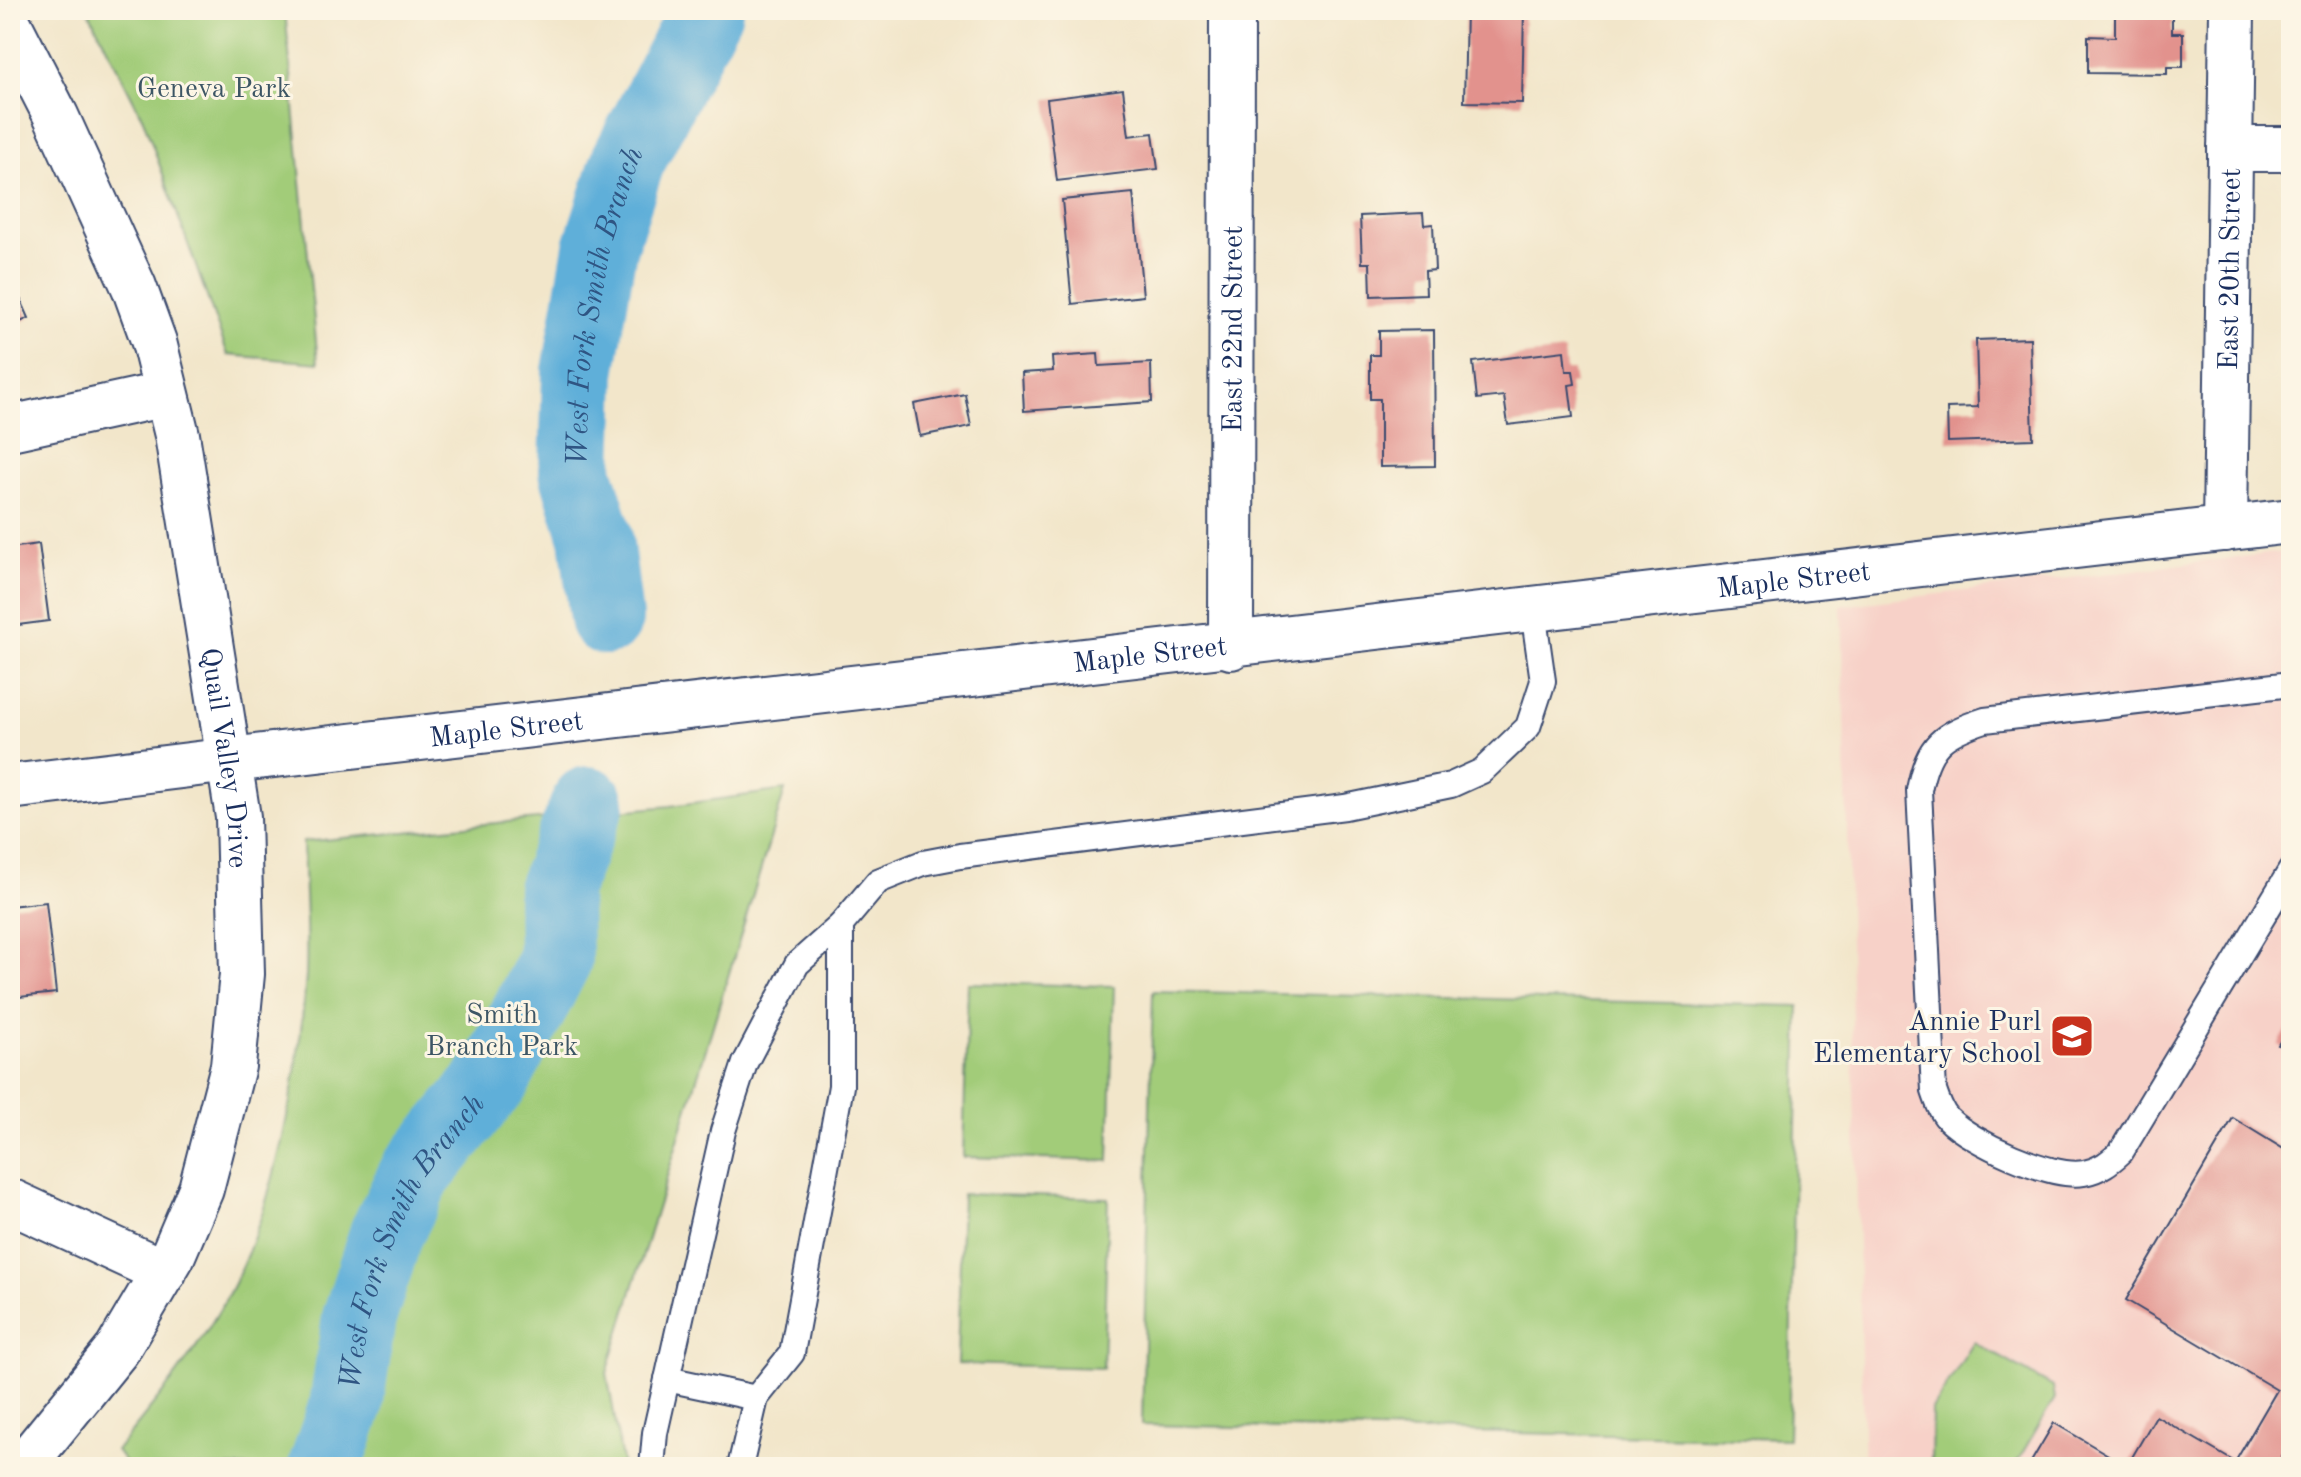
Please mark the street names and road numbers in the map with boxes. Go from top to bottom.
street label: East 20th Street [2216,168,2247,371]
street label: East 22nd Street [1220,225,1249,433]
street label: Maple Street [1716,559,1872,604]
street label: Maple Street [1072,634,1228,679]
street label: Quail Valley Drive [194,646,250,869]
street label: Maple Street [428,708,585,754]

